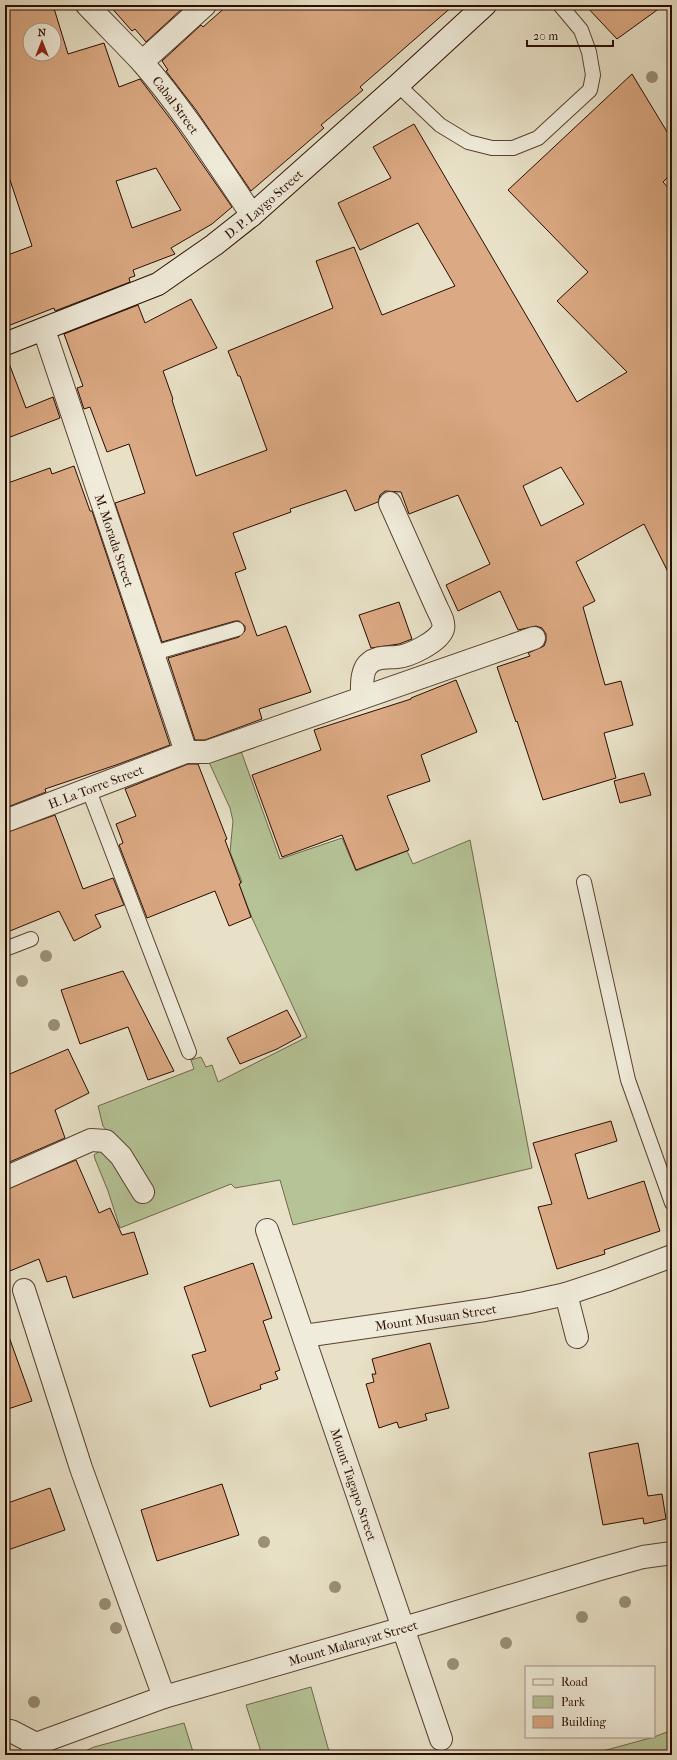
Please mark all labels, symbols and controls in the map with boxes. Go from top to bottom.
north arrow [22,22,62,62]
scale bar [527,22,613,48]
text: N [38,26,47,39]
text: 20 m [533,29,558,43]
street label: Cabal Street [149,73,203,137]
street label: D. P. Laygo Street [221,166,306,241]
street label: M. Morada Street [92,492,138,589]
street label: H. La Torre Street [46,761,146,811]
street label: Mount Musuan Street [374,1301,498,1333]
street label: Mount Tagapo Street [328,1426,380,1543]
street label: Mount Malarayat Street [286,1617,420,1668]
legend [525,1666,655,1738]
text: Road [561,1675,588,1689]
text: Park [561,1695,586,1709]
text: Building [561,1715,606,1729]

